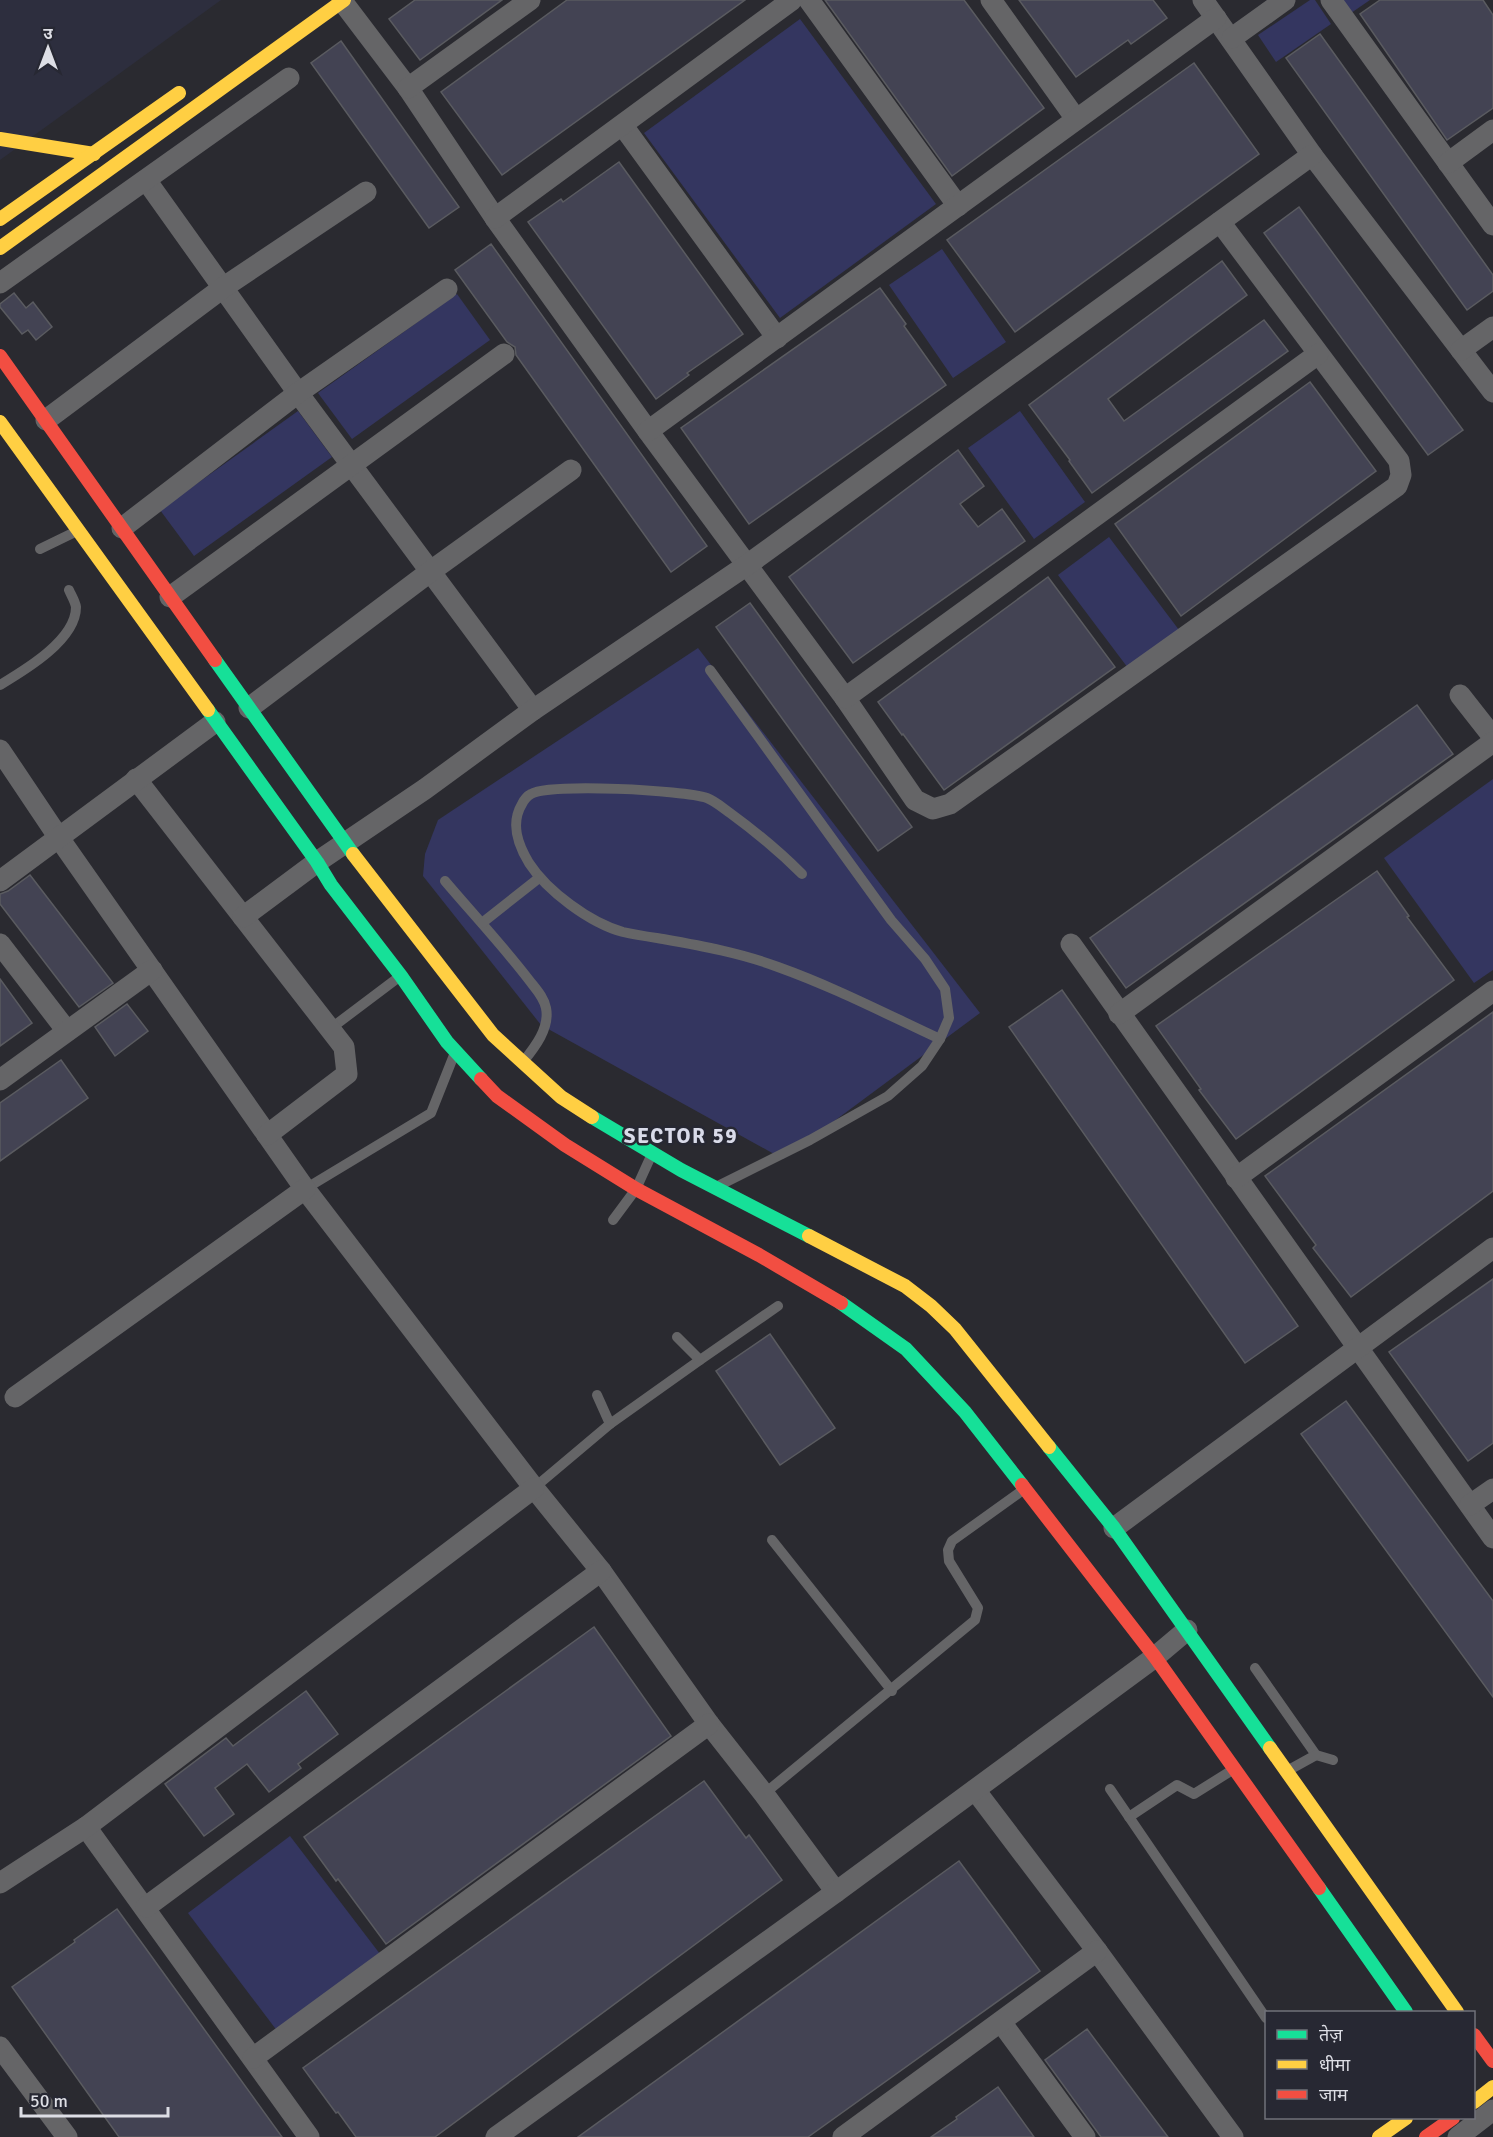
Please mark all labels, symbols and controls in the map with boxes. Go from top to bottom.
north arrow [18,18,78,78]
text: उ [43,24,53,44]
district label: SECTOR 59 [624,1123,738,1149]
legend [1265,2011,1475,2119]
text: तेज़ [1319,2024,1343,2046]
text: धीमा [1319,2054,1350,2076]
scale bar [21,2080,168,2118]
text: जाम [1319,2084,1349,2106]
text: 50 m [30,2090,68,2112]

